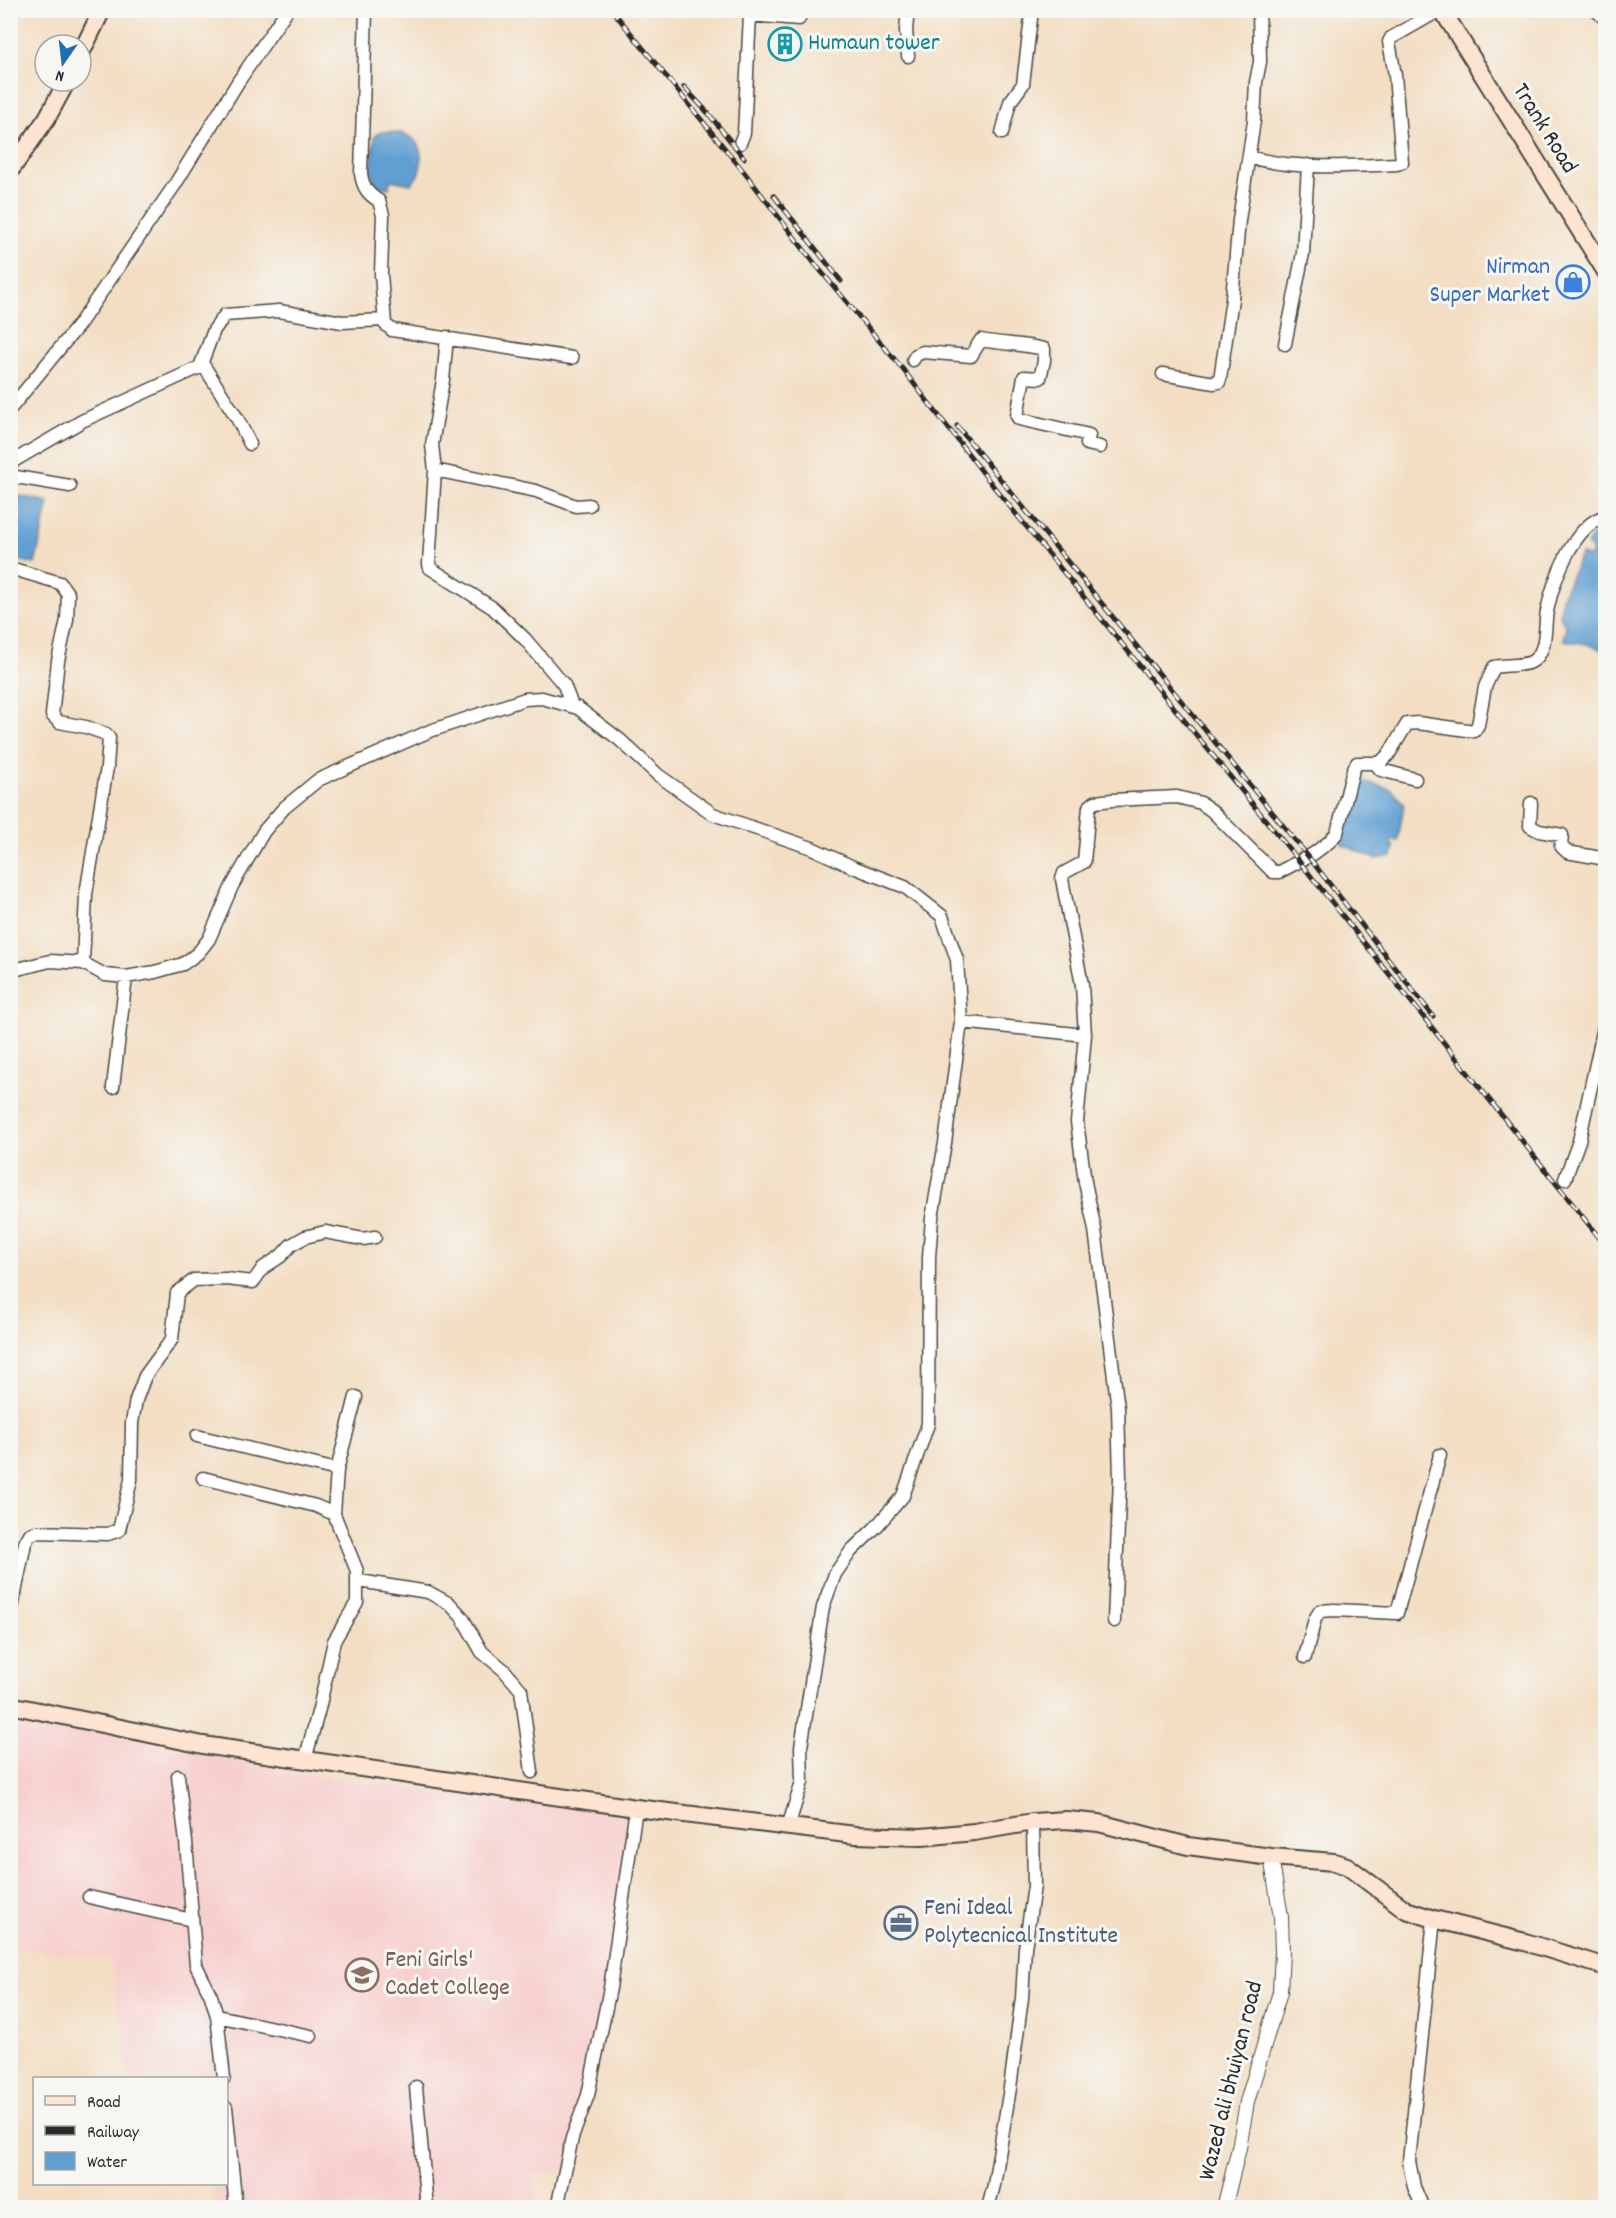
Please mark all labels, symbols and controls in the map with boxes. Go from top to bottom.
building icon: Humaun tower [767,26,803,62]
place label: Humaun tower [808,27,940,61]
north arrow [33,33,93,93]
text: N [53,63,67,87]
street label: Trank Road [1503,77,1585,181]
place label: Nirman Super Market [1430,251,1550,313]
shop icon: Nirman Super Market [1555,264,1591,300]
place label: Feni Ideal Polytecnical Institute [924,1892,1118,1954]
office icon: Feni Ideal Polytecnical Institute [883,1905,919,1941]
place label: Feni Girls' Cadet College [385,1944,510,2006]
school or university icon: Feni Girls' Cadet College [344,1957,380,1993]
street label: Wazed ali bhuiyan road [1191,1978,1273,2184]
legend [33,2077,228,2185]
text: Road [87,2091,121,2116]
text: Railway [87,2121,140,2146]
text: Water [87,2151,127,2176]

